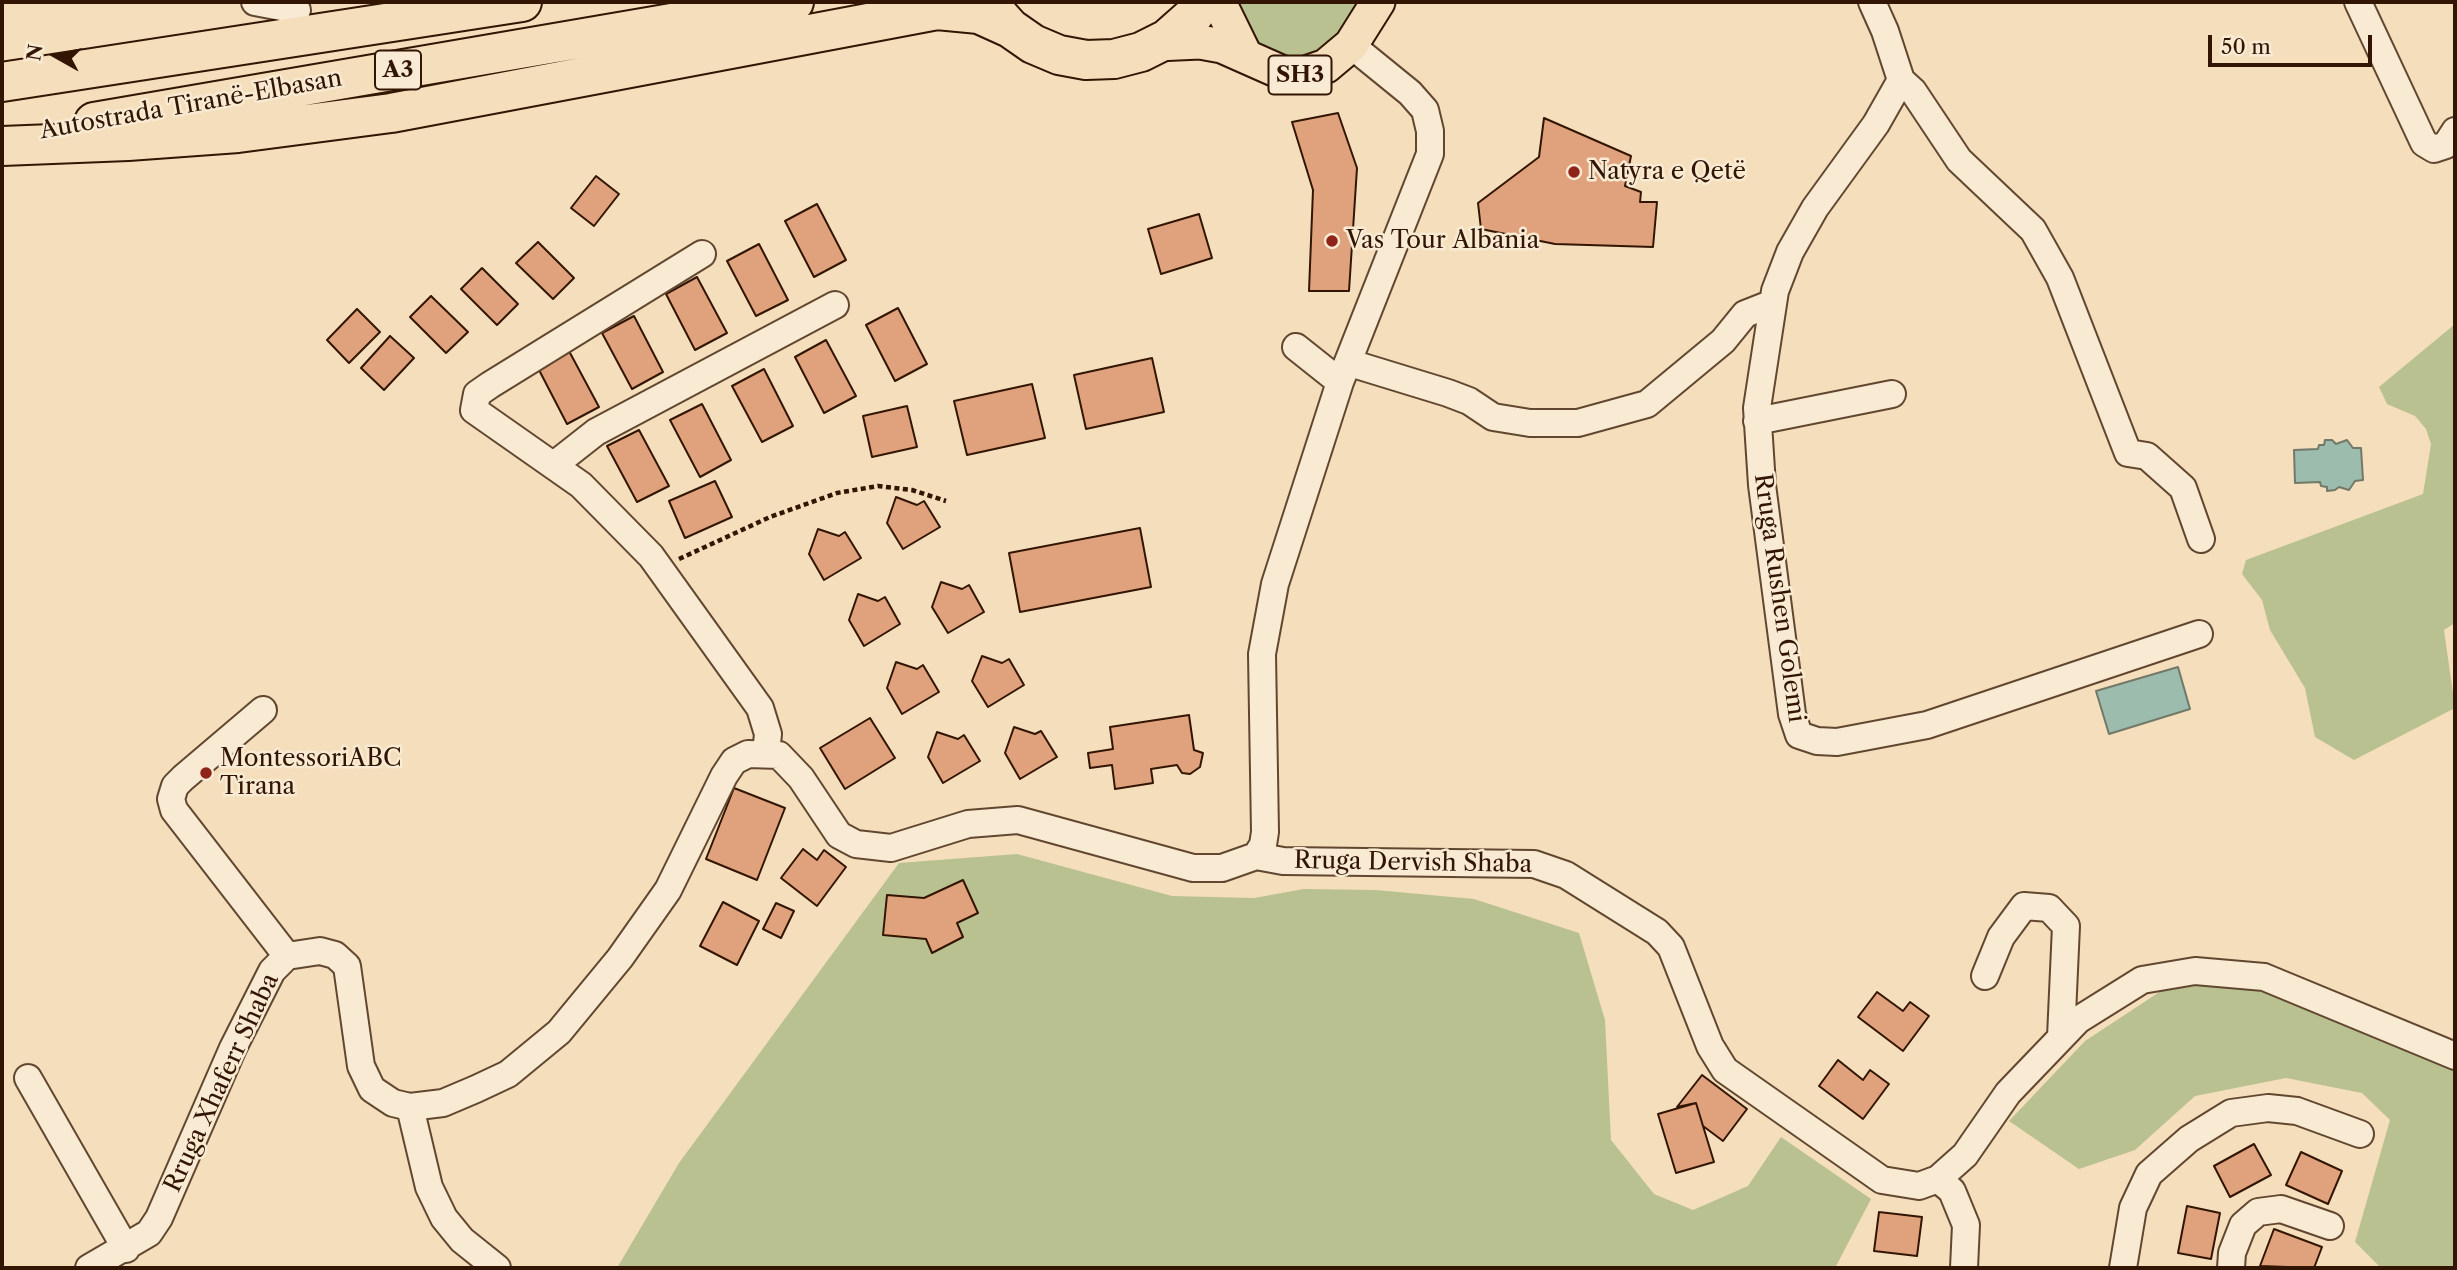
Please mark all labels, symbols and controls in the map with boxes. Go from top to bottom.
north arrow [21,21,91,91]
scale bar [2212,21,2376,65]
text: 50 m [2221,34,2271,59]
text: N [22,43,47,63]
road number: A3 [375,50,421,90]
road number: SH3 [1268,55,1332,94]
street label: Autostrada Tiranë-Elbasan [38,64,344,146]
place label: Natyra e Qetë [1588,158,1746,186]
marker: Natyra e Qetë [1566,164,1582,180]
place label: Vas Tour Albania [1346,227,1539,255]
marker: Vas Tour Albania [1324,233,1340,249]
street label: Rruga Rushen Golemi [1747,472,1811,724]
place label: MontessoriABC Tirana [220,745,401,801]
marker: MontessoriABC Tirana [198,765,214,781]
street label: Rruga Dervish Shaba [1294,847,1532,879]
street label: Rruga Xhaferr Shaba [159,969,285,1197]

